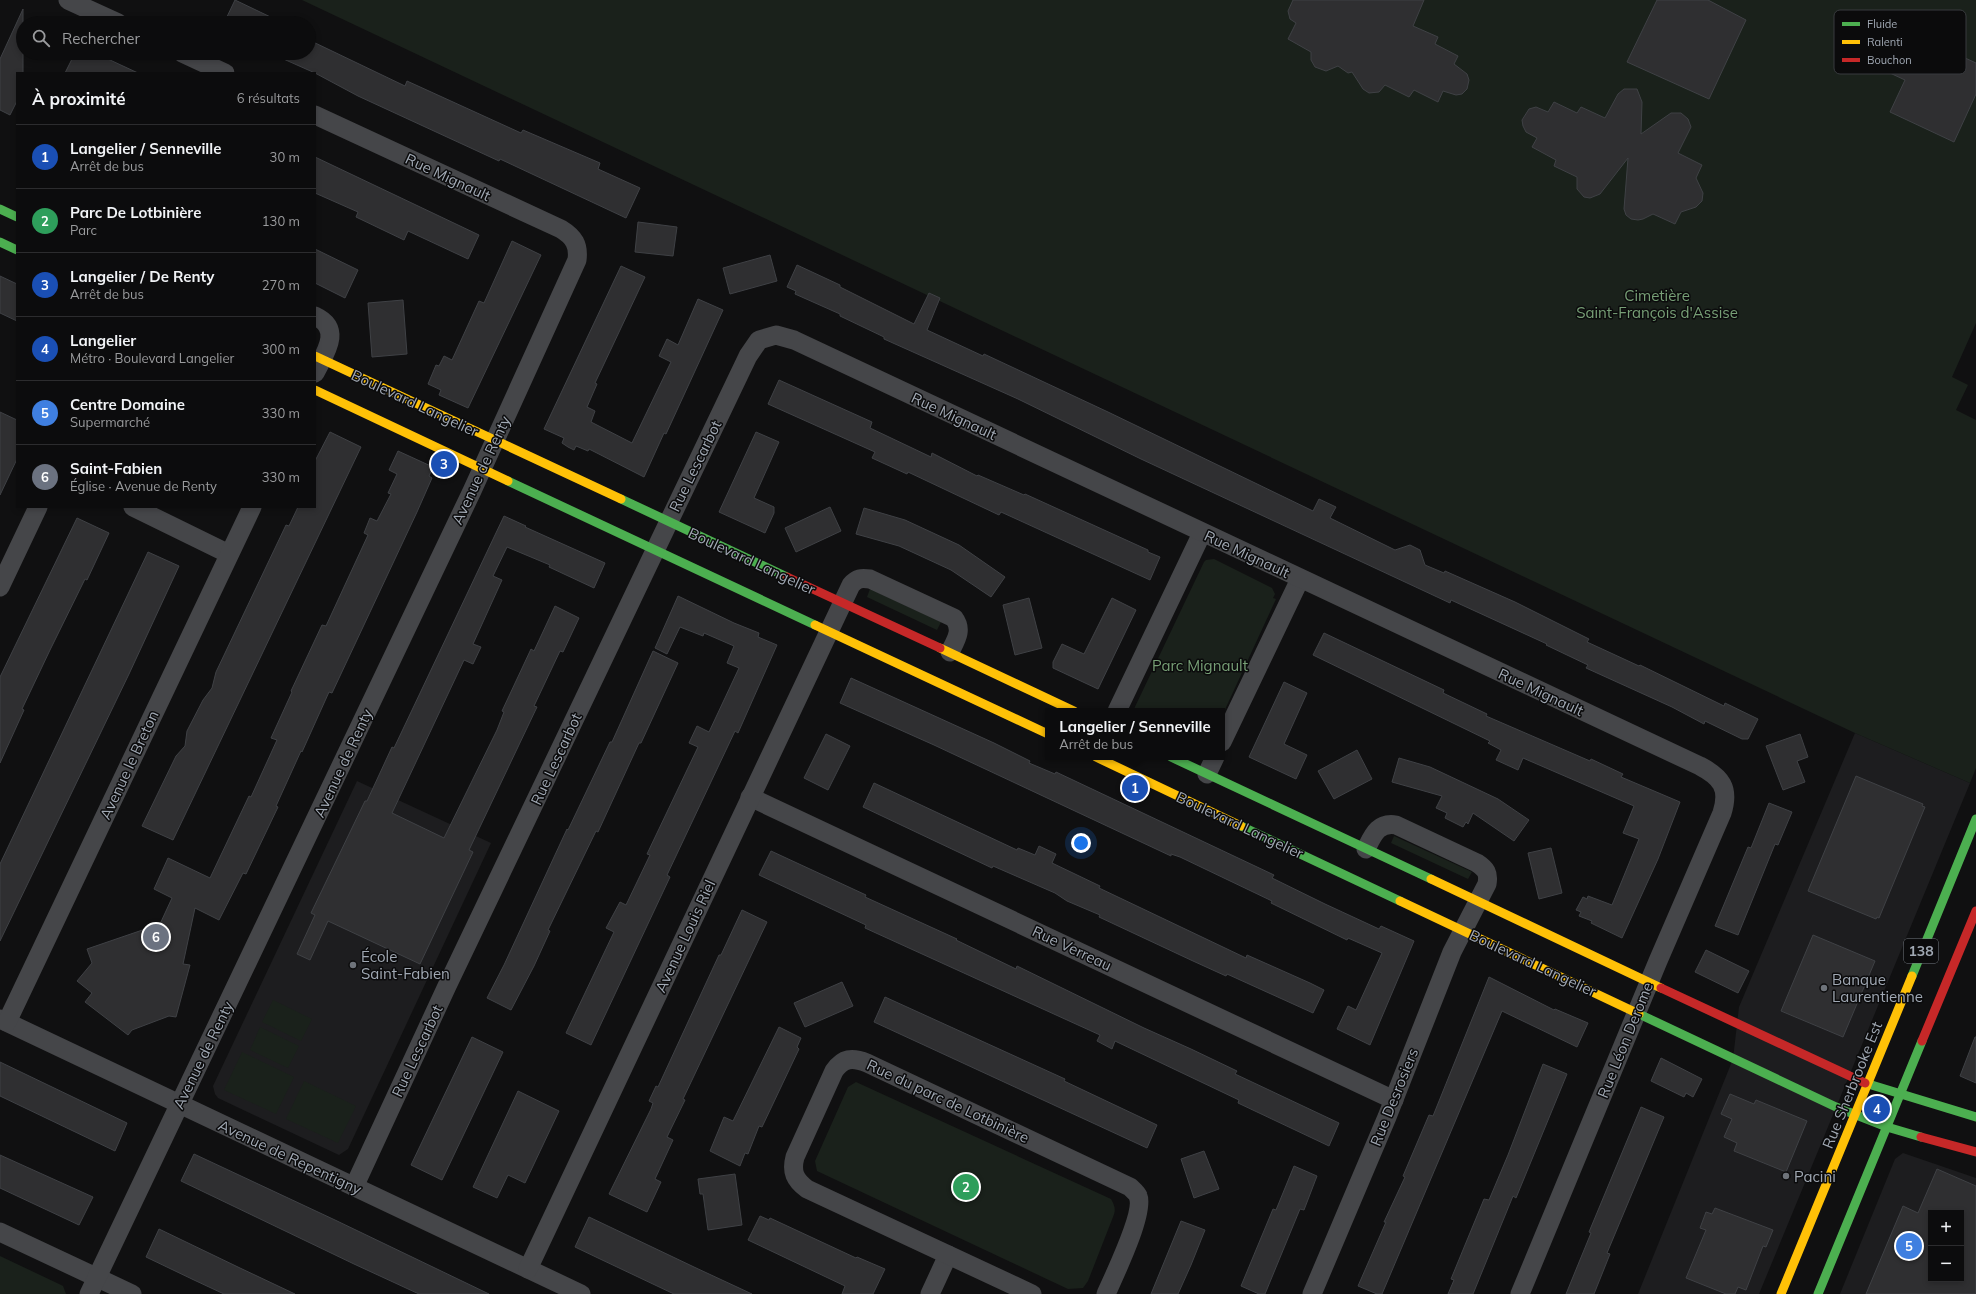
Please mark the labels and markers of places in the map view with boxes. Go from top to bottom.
pin: 3 [431,449,457,479]
pin: 1 [1122,773,1148,803]
pin: 6 [143,922,169,952]
place label: École Saint-Fabien [361,947,450,983]
marker: École Saint-Fabien [348,960,358,970]
place label: Banque Laurentienne [1832,970,1923,1006]
marker: Banque Laurentienne [1819,983,1829,993]
pin: 4 [1864,1094,1890,1124]
place label: Pacini [1794,1167,1836,1186]
marker: Pacini [1781,1171,1791,1181]
pin: 2 [953,1172,979,1202]
pin: 5 [1896,1231,1922,1261]

